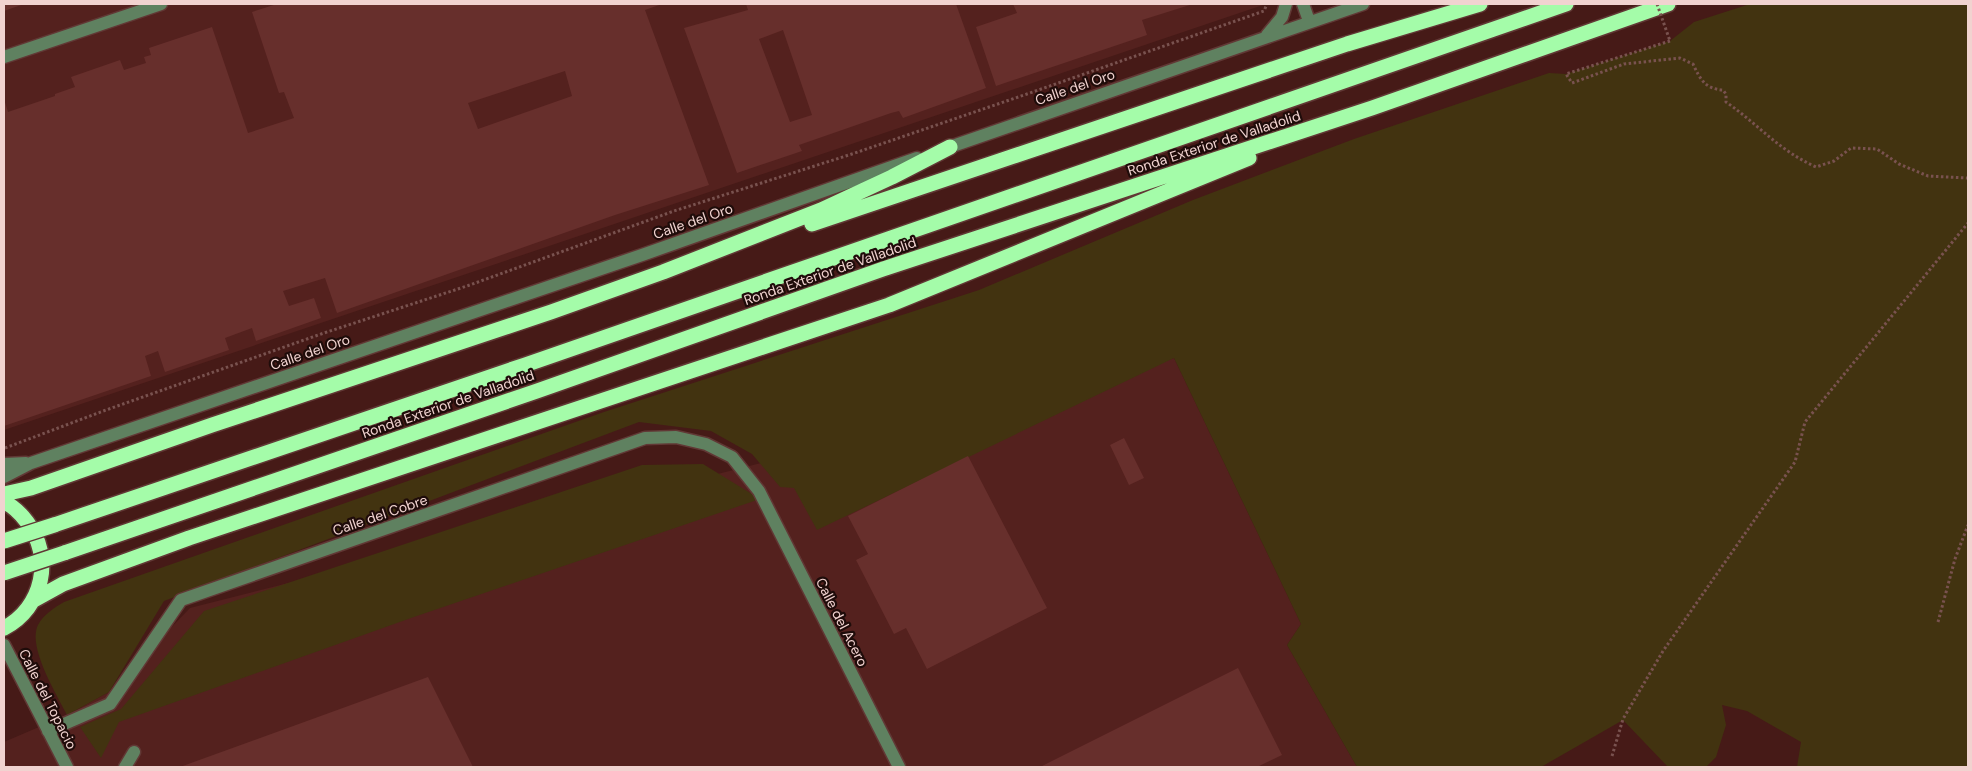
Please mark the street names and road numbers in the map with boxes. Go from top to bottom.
street label: Calle del Oro [1033,65,1117,109]
street label: Ronda Exterior de Valladolid [1125,106,1303,180]
street label: Calle del Oro [651,199,735,243]
street label: Ronda Exterior de Valladolid [741,233,919,309]
street label: Calle del Oro [268,330,352,374]
street label: Ronda Exterior de Valladolid [359,366,537,442]
street label: Calle del Cobre [330,490,430,540]
street label: Calle del Acero [812,575,872,669]
street label: Calle del Topacio [15,646,81,752]

